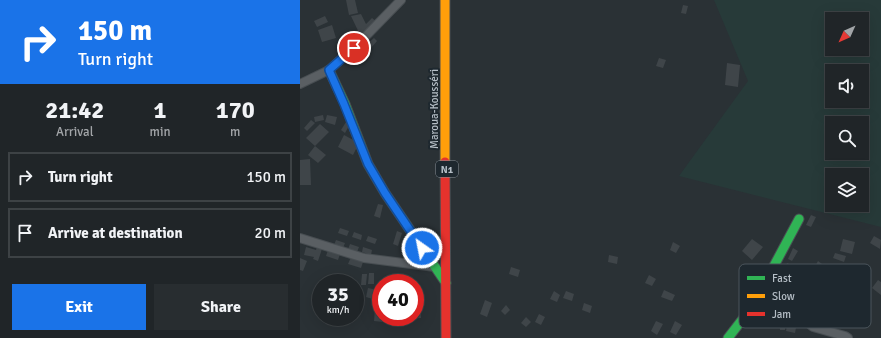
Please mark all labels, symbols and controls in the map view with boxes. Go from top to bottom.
north arrow [825,12,869,56]
map controls [825,12,869,212]
text: 150 m [78,14,152,48]
icon: right [12,16,64,68]
pin [337,31,371,65]
icon: arrive [343,37,365,59]
text: Turn right [78,48,153,70]
button: sound [825,64,869,108]
street label: Maroua-Kousséri [428,69,441,149]
text: 21:42 [45,95,104,125]
text: 1 [154,95,166,125]
text: 170 [216,95,255,125]
button: search [825,116,869,160]
text: Arrival [56,124,93,140]
text: min [150,124,171,140]
text: m [230,124,240,140]
road number: N1 [436,161,458,177]
icon: right [14,166,36,188]
text: Turn right [48,168,113,186]
text: 150 m [246,168,286,186]
button: layers [825,168,869,212]
icon: arrive [14,222,36,244]
text: Arrive at destination [48,224,183,242]
text: 20 m [255,224,286,242]
position arrow [401,227,443,269]
legend [739,264,871,328]
text: Fast [772,272,792,285]
speed limit sign: 40 [372,274,424,326]
text: 35 [327,282,349,307]
button: Exit [12,284,146,330]
button: Share [154,284,288,330]
text: Slow [772,290,795,303]
text: km/h [327,304,349,316]
text: Jam [772,308,791,321]

